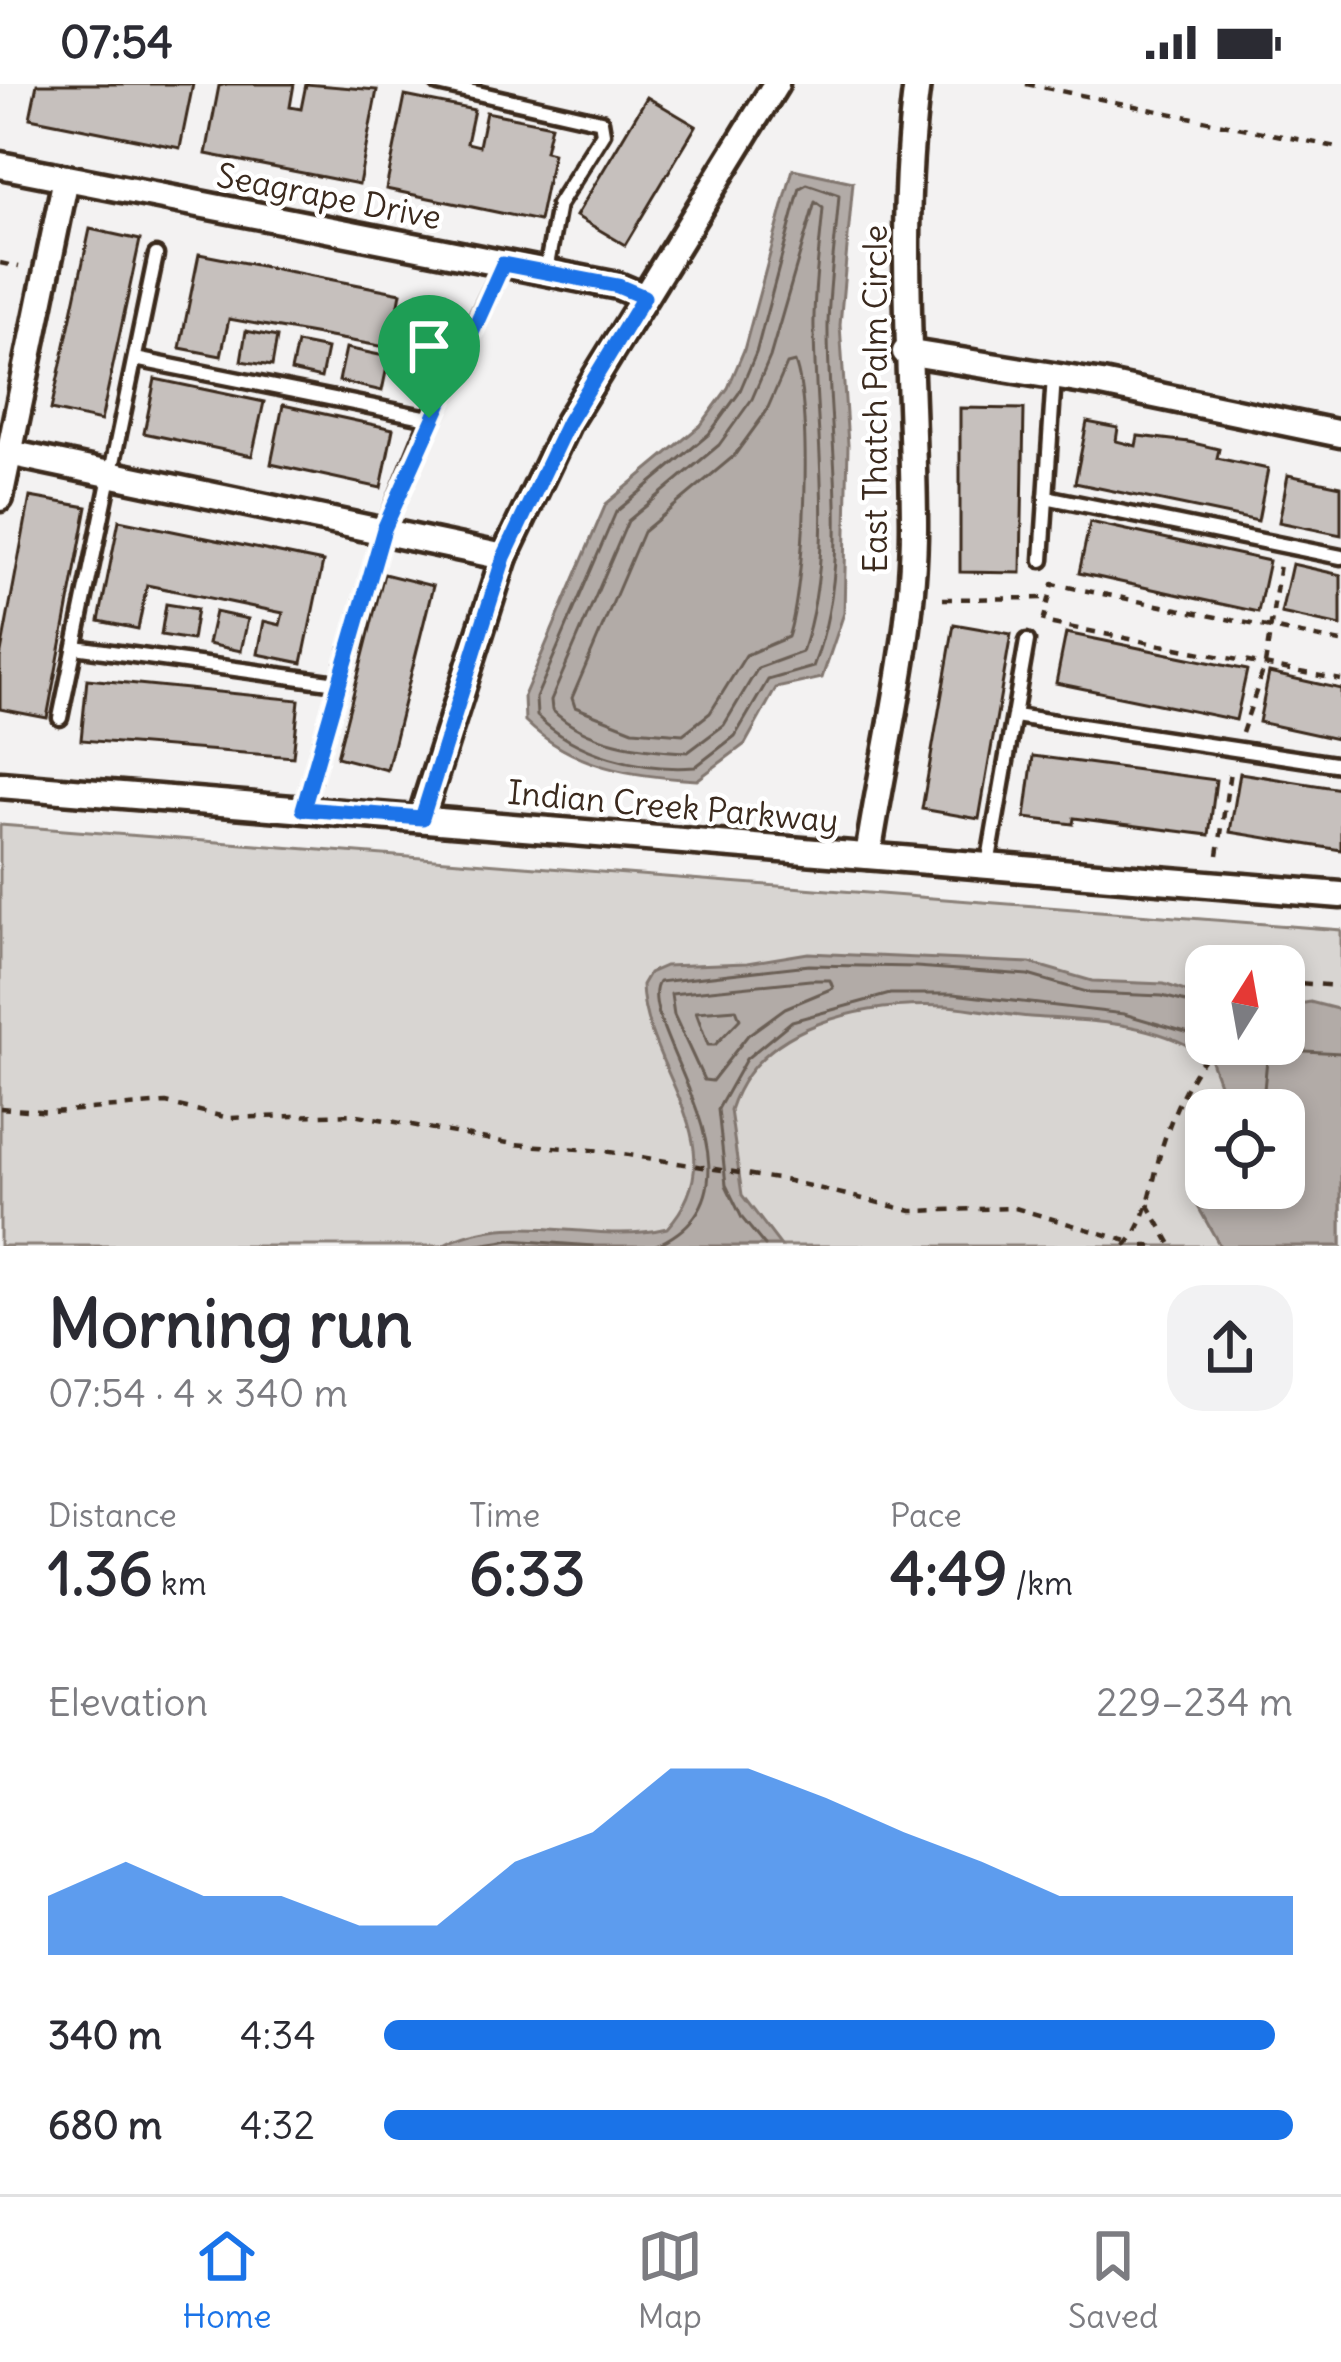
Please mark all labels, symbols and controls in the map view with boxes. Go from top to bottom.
text: 07:54 [60,14,173,70]
street label: Seagrape Drive [213,154,445,238]
street label: East Thatch Palm Circle [854,225,896,573]
pin [378,295,480,418]
icon: arrive [396,313,462,379]
street label: Indian Creek Parkway [506,771,840,841]
north arrow [1185,945,1305,1065]
map controls [1185,945,1305,1209]
button: locate [1185,1089,1305,1209]
text: Morning run [48,1282,412,1365]
button: share [1167,1285,1293,1411]
text: 07:54 · 4 × 340 m [48,1369,348,1418]
text: Distance [48,1494,177,1536]
text: Time [469,1494,540,1536]
text: Pace [890,1494,962,1536]
text: 1.36 [48,1536,153,1611]
text: 6:33 [469,1536,585,1611]
text: 4:49 [890,1536,1007,1611]
text: km [153,1562,207,1604]
text: /km [1007,1562,1073,1604]
text: Elevation [48,1678,208,1727]
text: 229–234 m [1096,1678,1293,1727]
text: 340 m [48,2011,162,2060]
text: 4:34 [240,2011,316,2060]
text: 680 m [48,2101,162,2150]
text: 4:32 [240,2101,315,2150]
tab: Home [183,2223,272,2337]
tab: Map [637,2223,703,2337]
tab: Saved [1068,2223,1158,2337]

